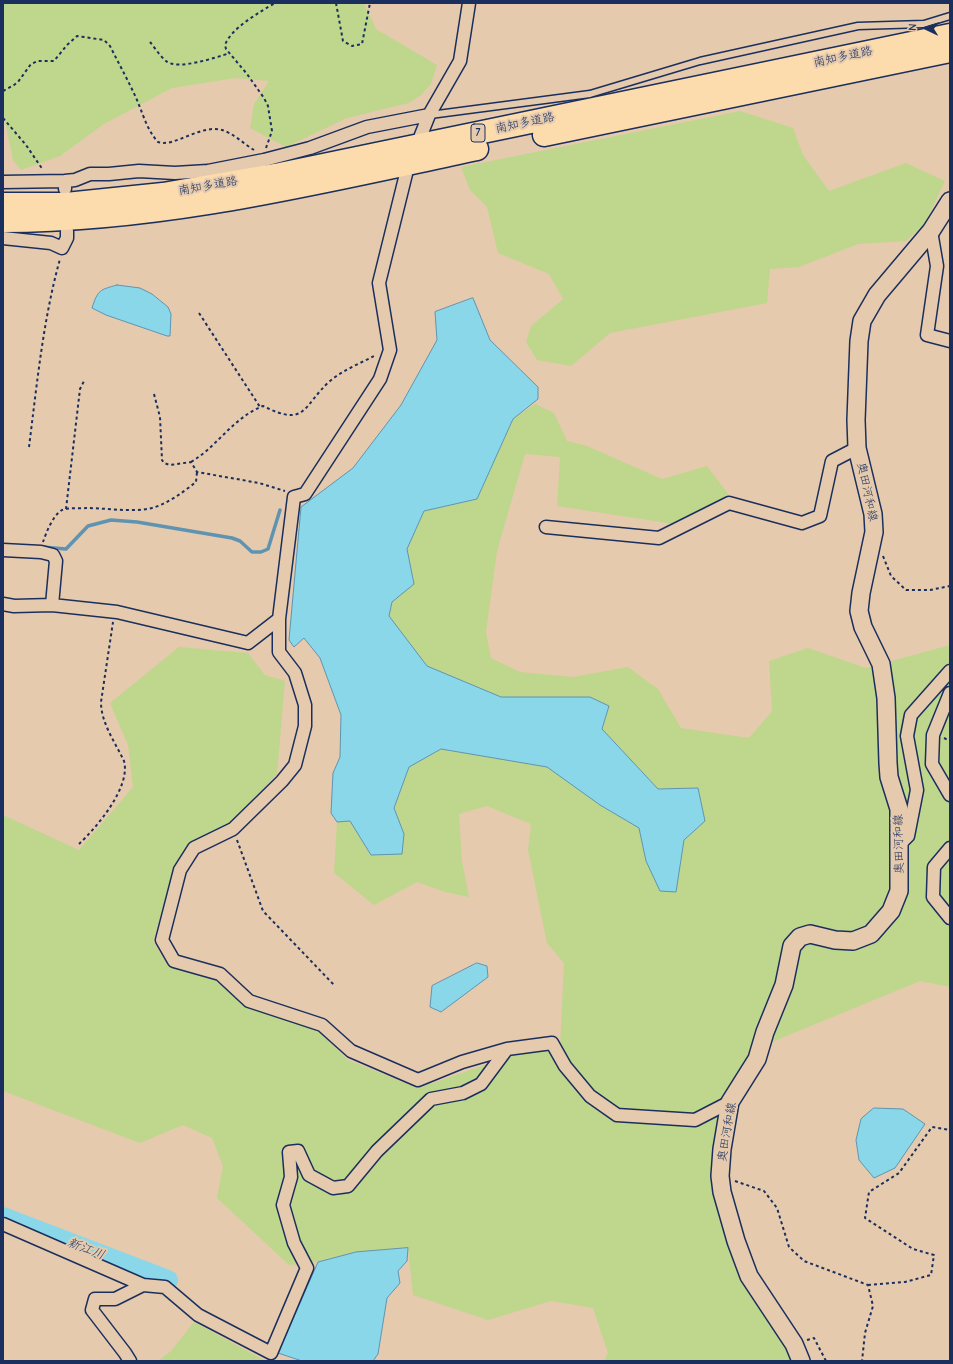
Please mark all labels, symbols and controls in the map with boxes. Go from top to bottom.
north arrow [905,8,945,48]
text: N [906,23,919,31]
street label: 南知多道路 [812,44,874,70]
street label: 南知多道路 [494,110,556,136]
road number: 7 [471,124,485,142]
street label: 南知多道路 [177,174,239,198]
street label: 奥田河和線 [854,461,880,523]
street label: 奥田河和線 [891,814,907,874]
street label: 奥田河和線 [715,1101,739,1163]
water label: 新江川 [65,1235,107,1263]

